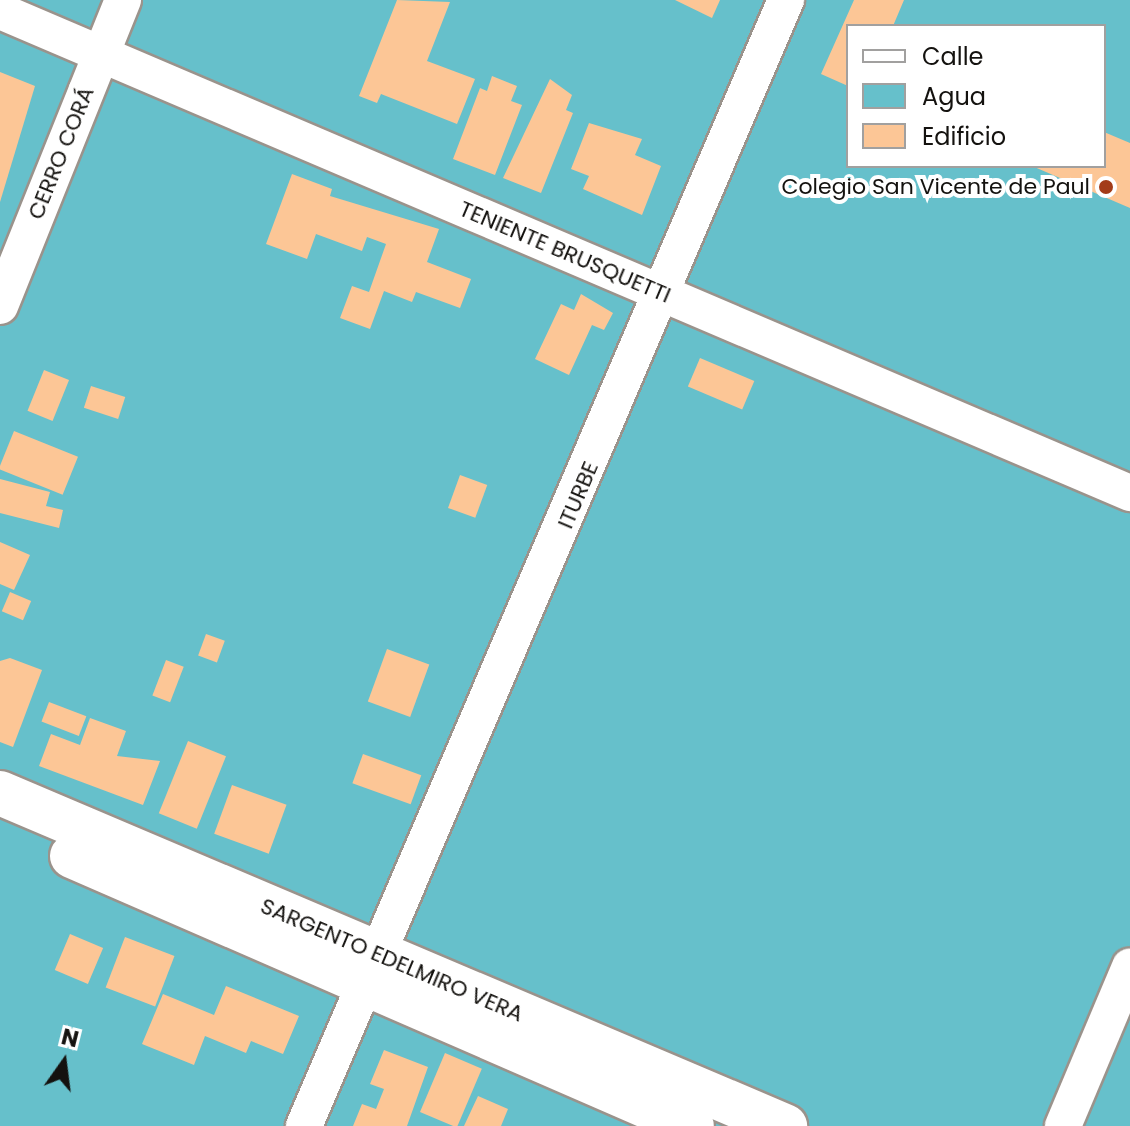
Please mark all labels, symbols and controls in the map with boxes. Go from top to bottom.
legend [846,24,1106,168]
text: Calle [922,40,983,73]
text: Agua [922,80,986,113]
street label: CERRO CORÁ [22,83,100,223]
text: Edificio [922,120,1006,153]
place label: Colegio San Vicente de Paul [782,174,1090,200]
marker: Colegio San Vicente de Paul [1097,178,1115,196]
street label: TENIENTE BRUSQUETTI [455,195,675,309]
street label: ITURBE [552,457,604,533]
street label: SARGENTO EDELMIRO VERA [257,893,527,1027]
text: N [58,1021,82,1055]
north arrow [24,1022,104,1102]

